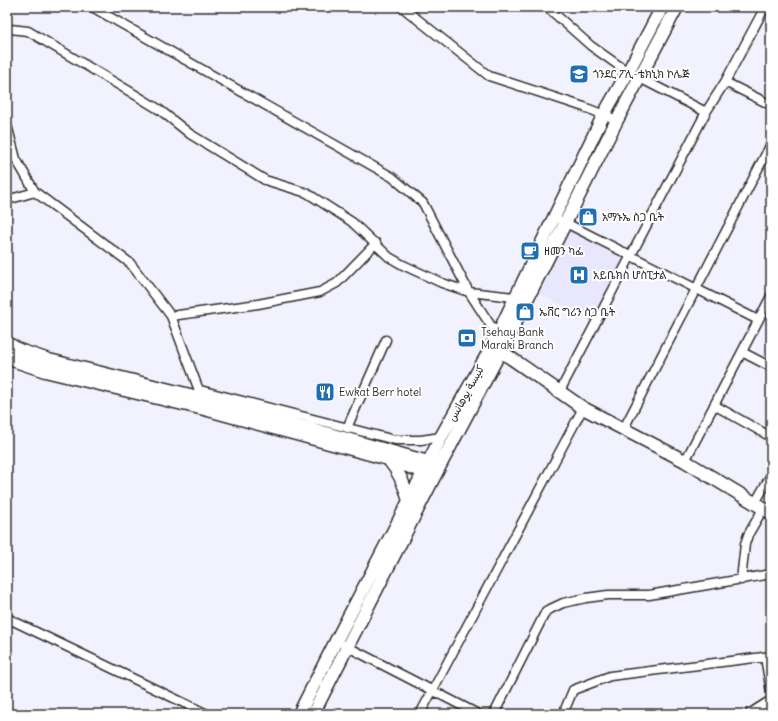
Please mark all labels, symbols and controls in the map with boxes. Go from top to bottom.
school or university icon: ጎንደር ፖሊ-ቴክኒክ ኮሌጅ [568,63,590,85]
place label: ጎንደር ፖሊ-ቴክኒክ ኮሌጅ [593,67,690,81]
shop icon: አማኑኤ ስጋ ቤት [577,206,599,228]
place label: አማኑኤ ስጋ ቤት [602,210,664,224]
cafe icon: ዘመን ካፌ [519,240,541,262]
place label: ዘመን ካፌ [544,244,583,258]
hospital icon: አይቤክስ ሆስፒታል [568,264,590,286]
place label: አይቤክስ ሆስፒታል [593,268,667,282]
shop icon: ኤቨር ግሪን ስጋ ቤት [514,301,536,323]
place label: ኤቨር ግሪን ስጋ ቤት [539,305,616,319]
place label: Tsehay Bank Maraki Branch [481,325,554,352]
bank icon: Tsehay Bank Maraki Branch [456,327,478,349]
street label: كنيسة يوهانس [445,362,487,424]
restaurant icon: Ewkat Berr hotel [314,381,336,403]
place label: Ewkat Berr hotel [339,385,421,399]

